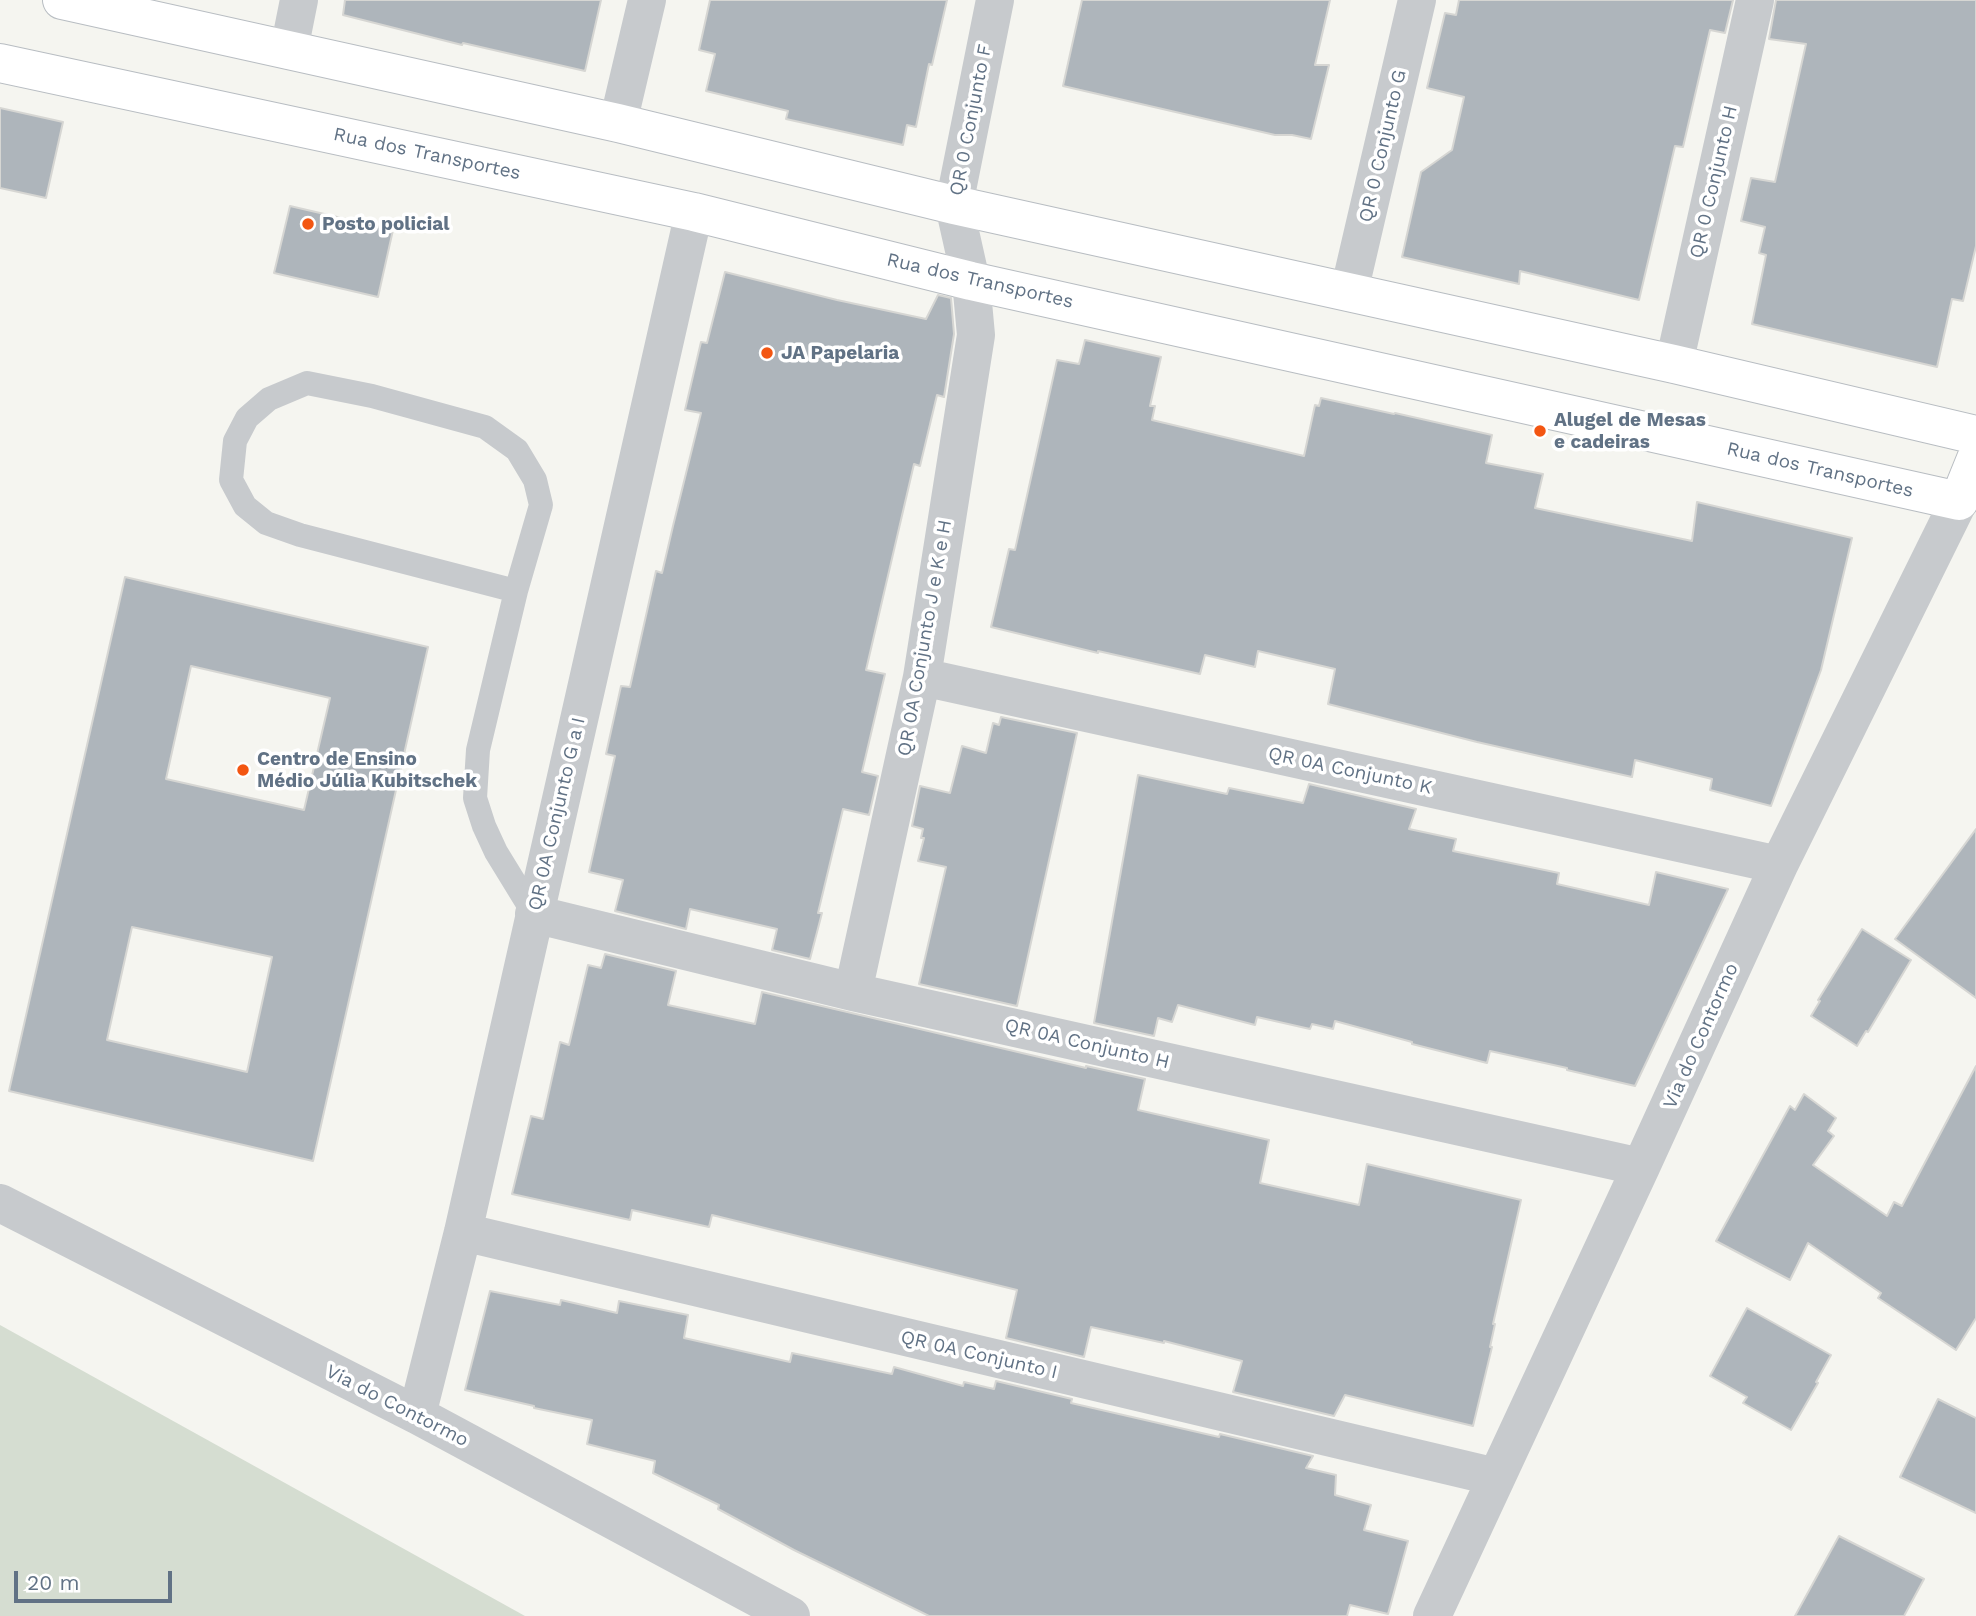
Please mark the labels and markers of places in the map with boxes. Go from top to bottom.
place label: Posto policial [322,213,450,235]
marker: Posto policial [300,216,316,232]
place label: JA Papelaria [781,342,899,364]
marker: JA Papelaria [759,345,775,361]
place label: Alugel de Mesas e cadeiras [1554,409,1706,453]
marker: Alugel de Mesas e cadeiras [1532,423,1548,439]
place label: Centro de Ensino Médio Júlia Kubitschek [257,748,477,792]
marker: Centro de Ensino Médio Júlia Kubitschek [235,762,251,778]

